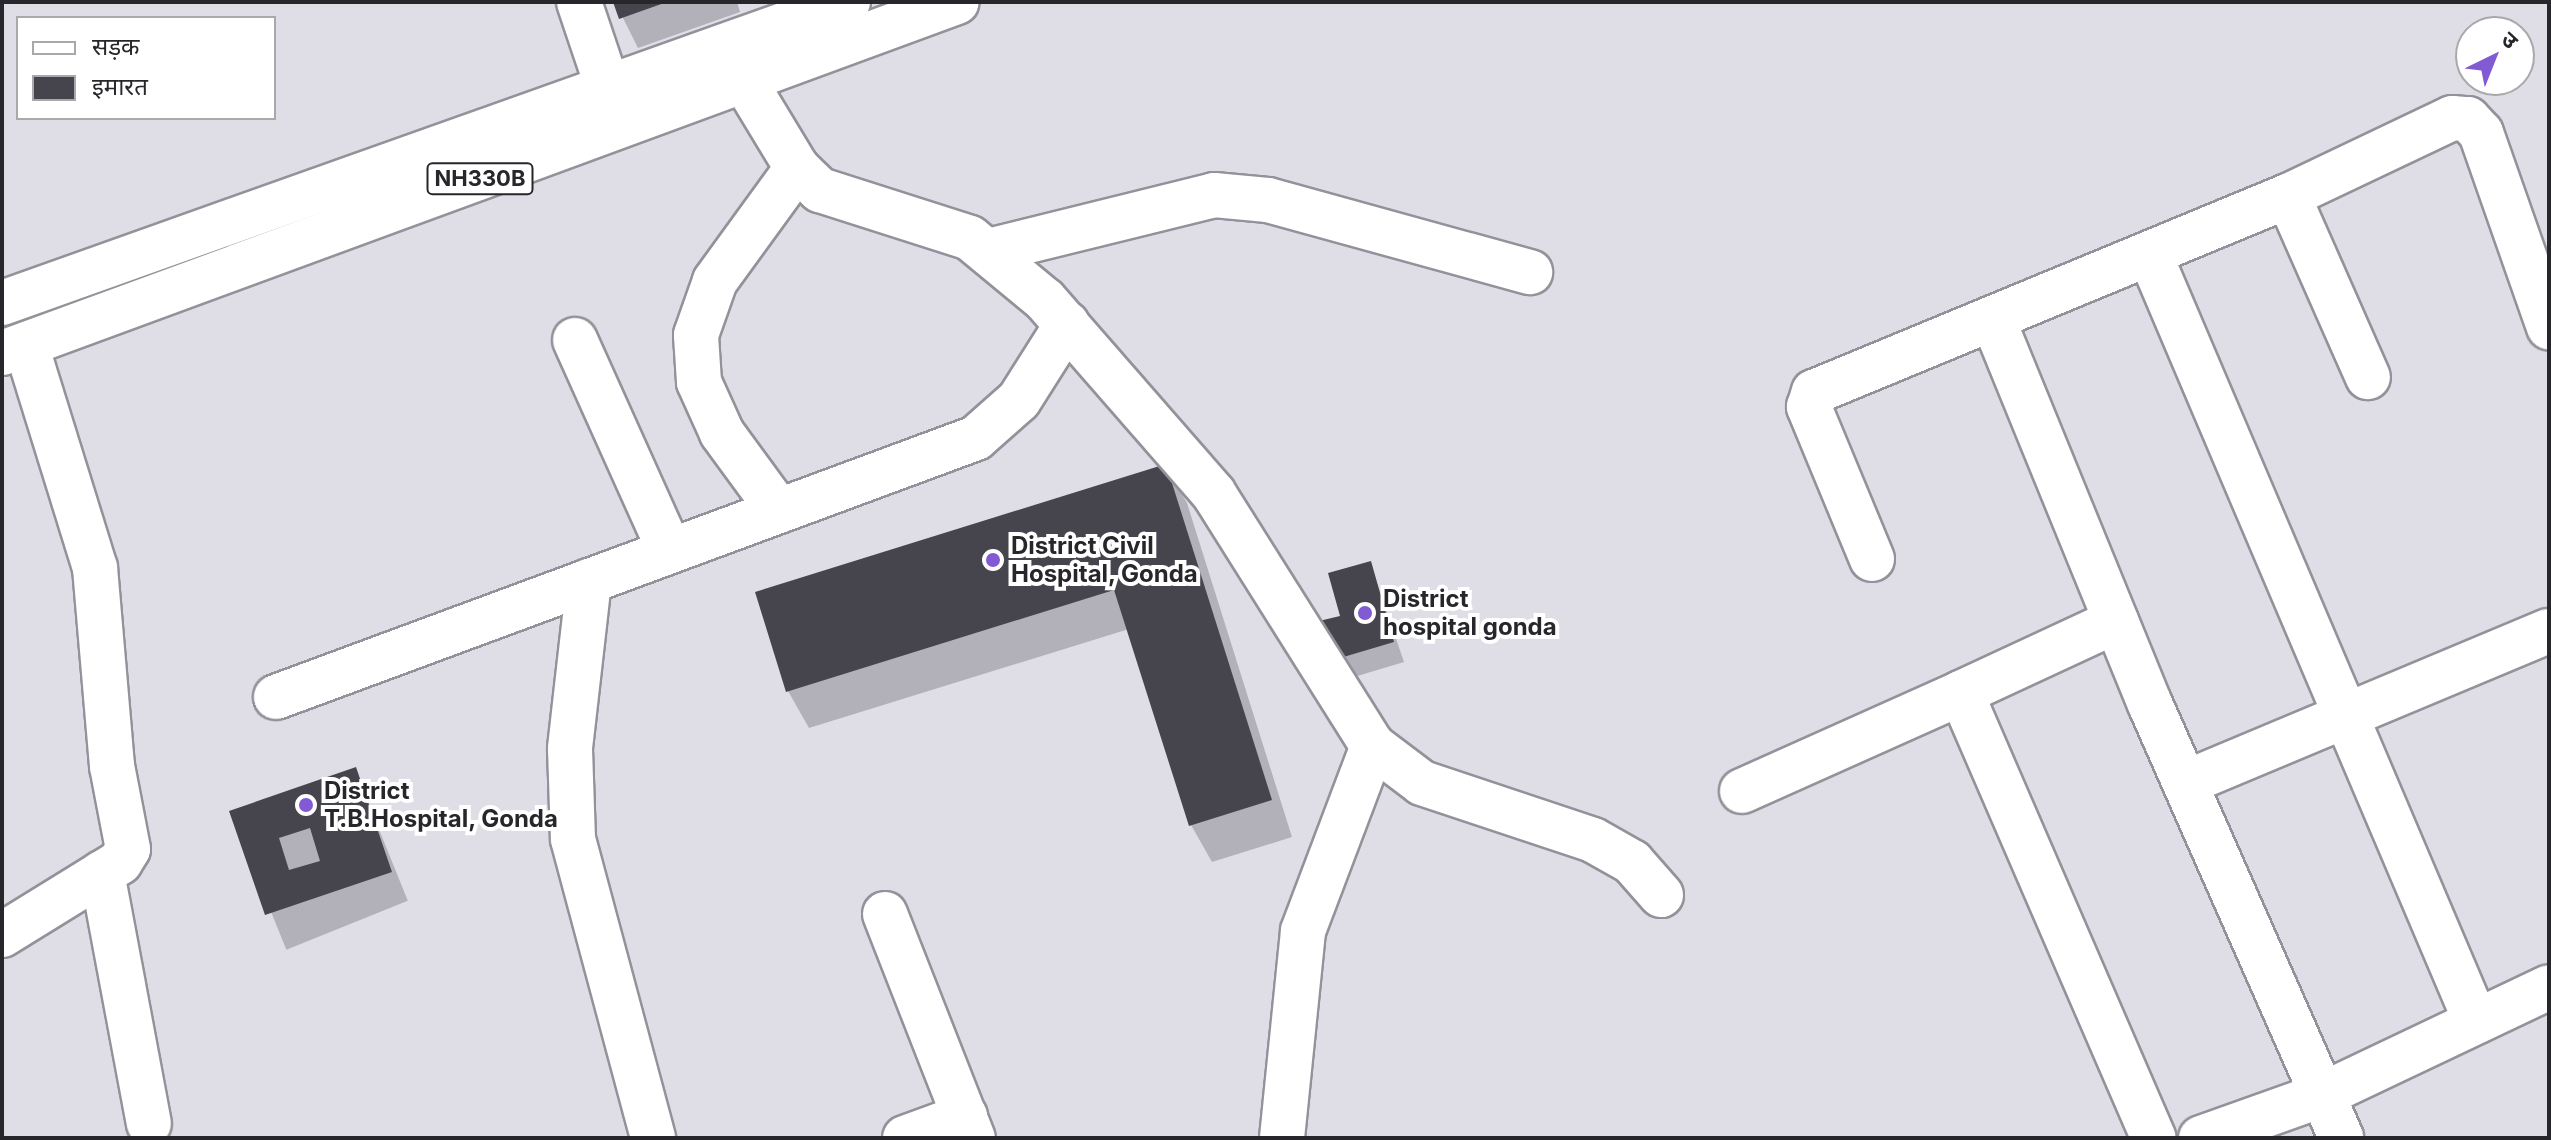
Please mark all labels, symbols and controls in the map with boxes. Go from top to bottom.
legend [16,16,276,120]
north arrow [2455,16,2535,96]
text: उ [2496,26,2524,54]
text: सड़क [92,32,140,61]
text: इमारत [92,72,148,101]
road number: NH330B [426,161,534,197]
place label: District Civil Hospital, Gonda [1011,532,1198,588]
marker: District Civil Hospital, Gonda [982,549,1004,571]
place label: District hospital gonda [1383,585,1557,641]
marker: District hospital gonda [1354,602,1376,624]
place label: District T.B.Hospital, Gonda [324,777,559,833]
marker: District T.B.Hospital, Gonda [295,794,317,816]

